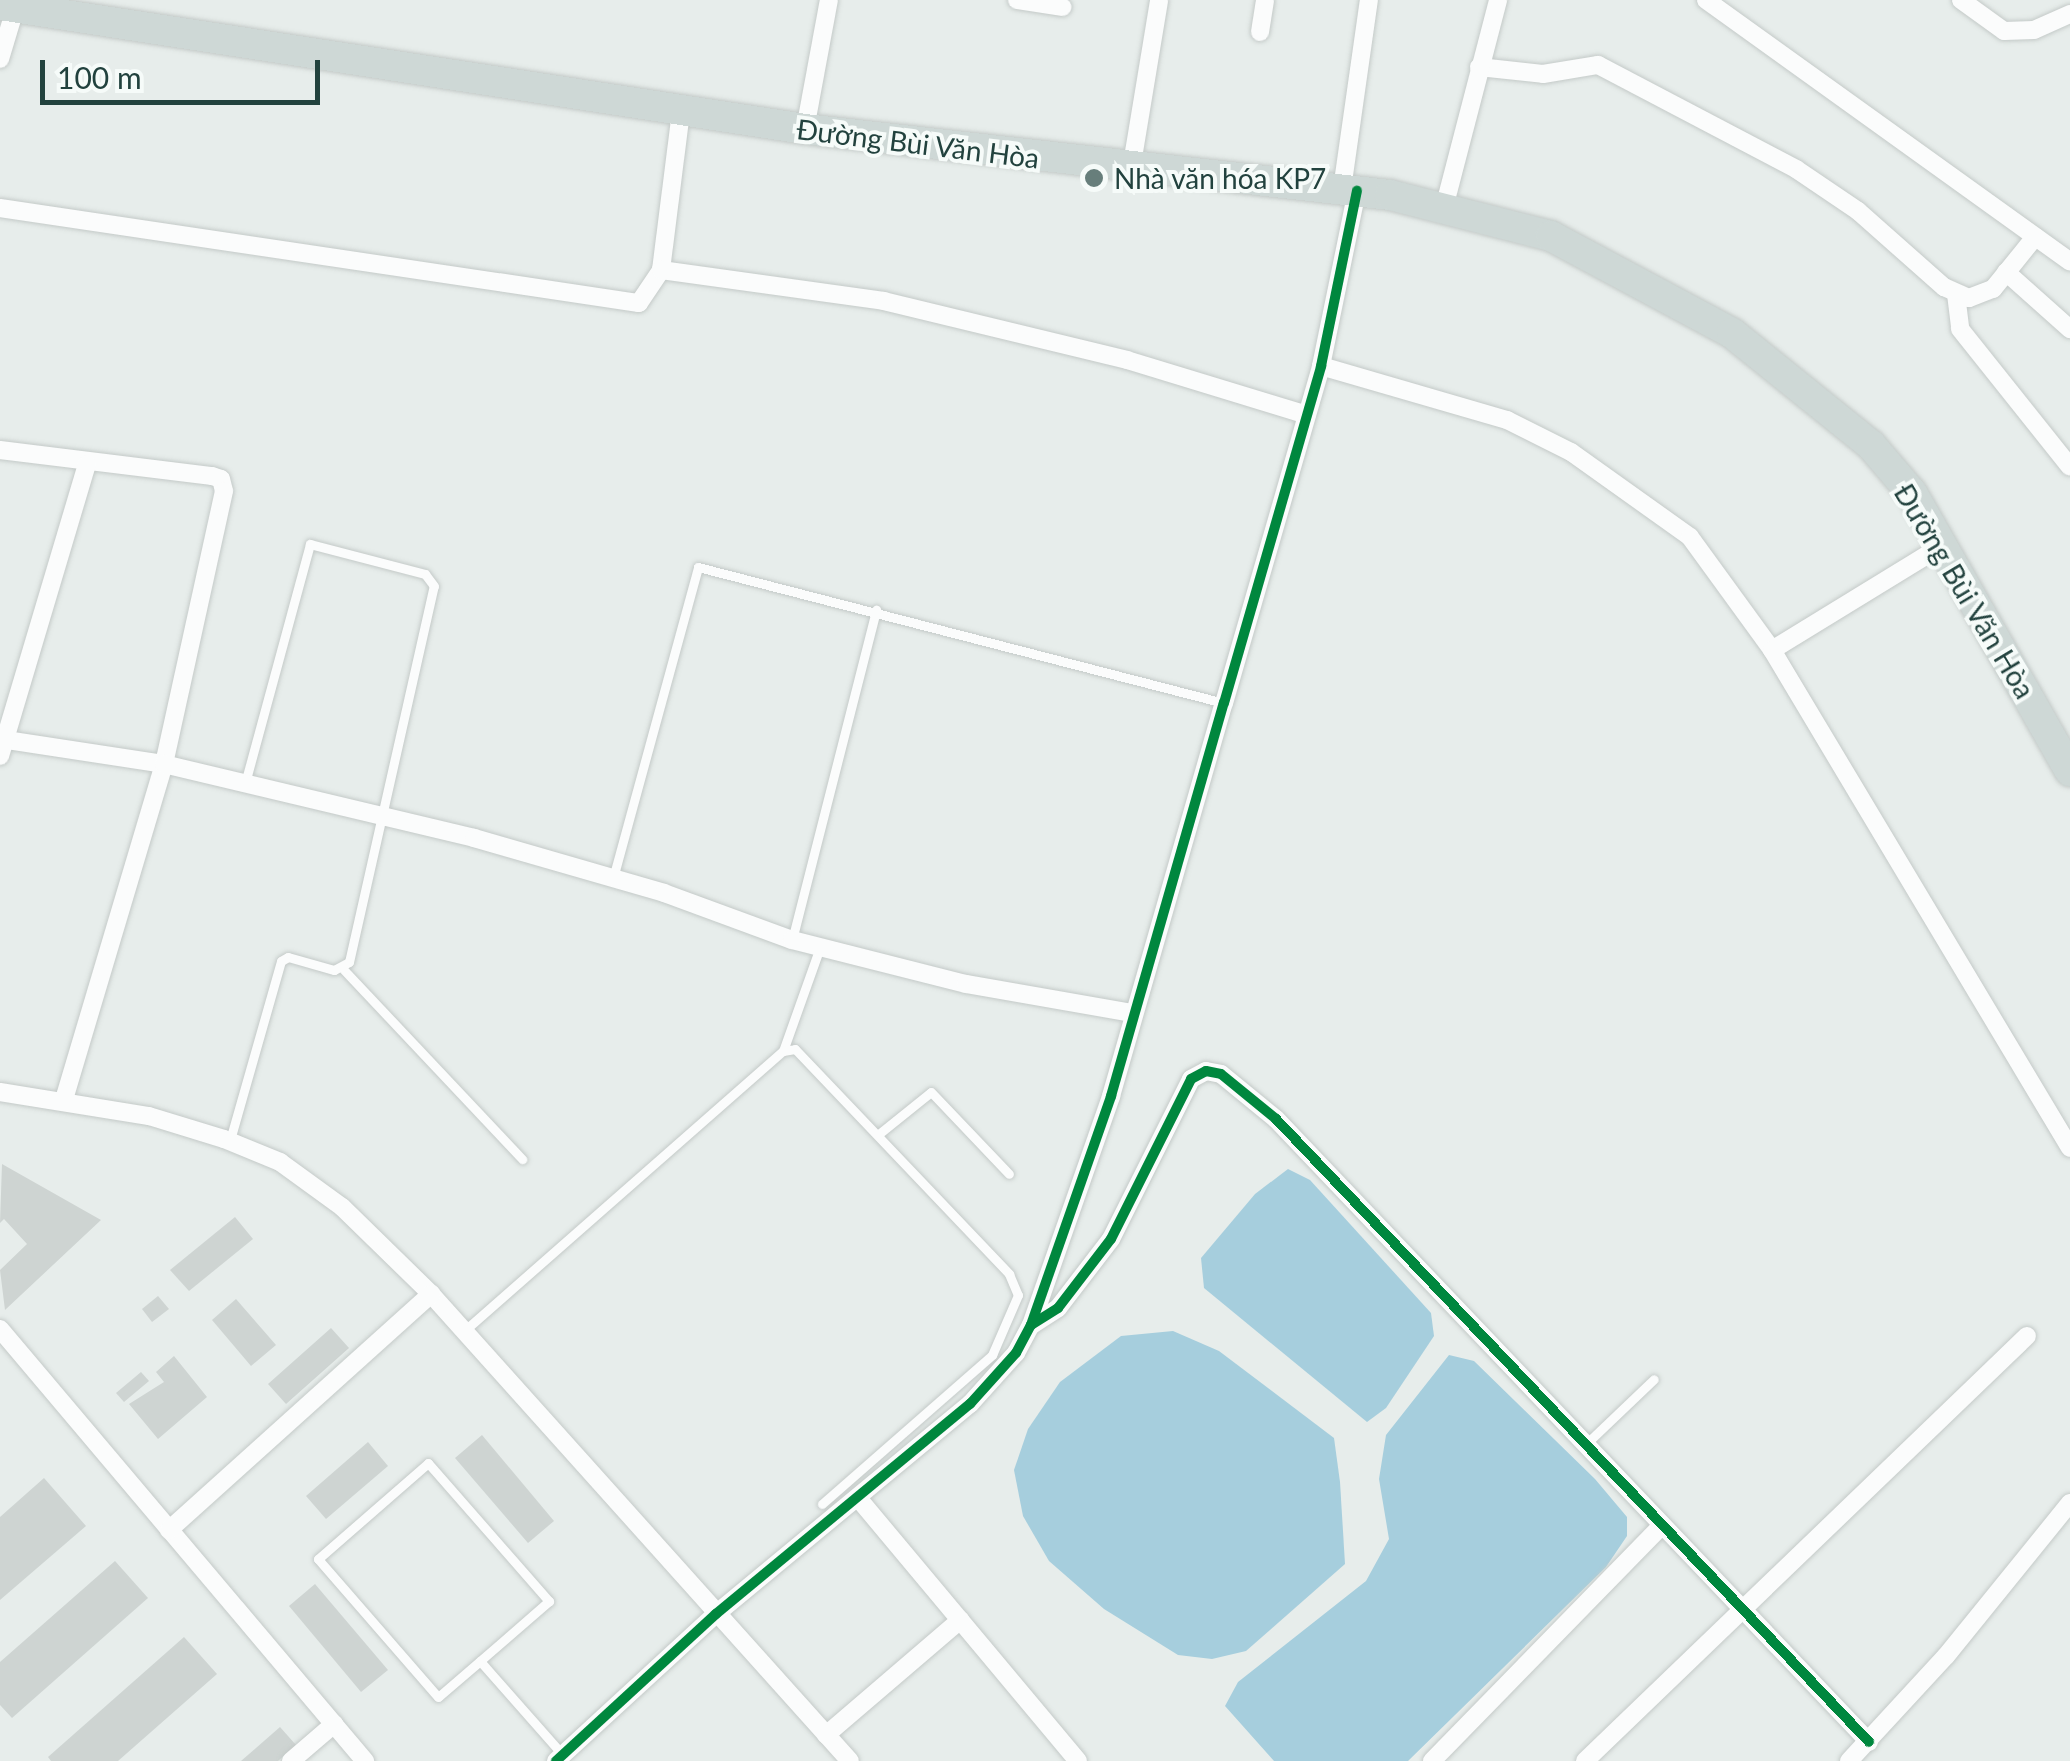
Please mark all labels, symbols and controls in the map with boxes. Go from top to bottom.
scale bar [45,40,325,102]
text: 100 m [57,59,142,95]
street label: Đường Bùi Văn Hòa [794,111,1042,175]
place label: Nhà văn hóa KP7 [1114,161,1327,195]
marker: Nhà văn hóa KP7 [1083,167,1105,189]
street label: Đường Bùi Văn Hòa [1887,477,2043,705]

